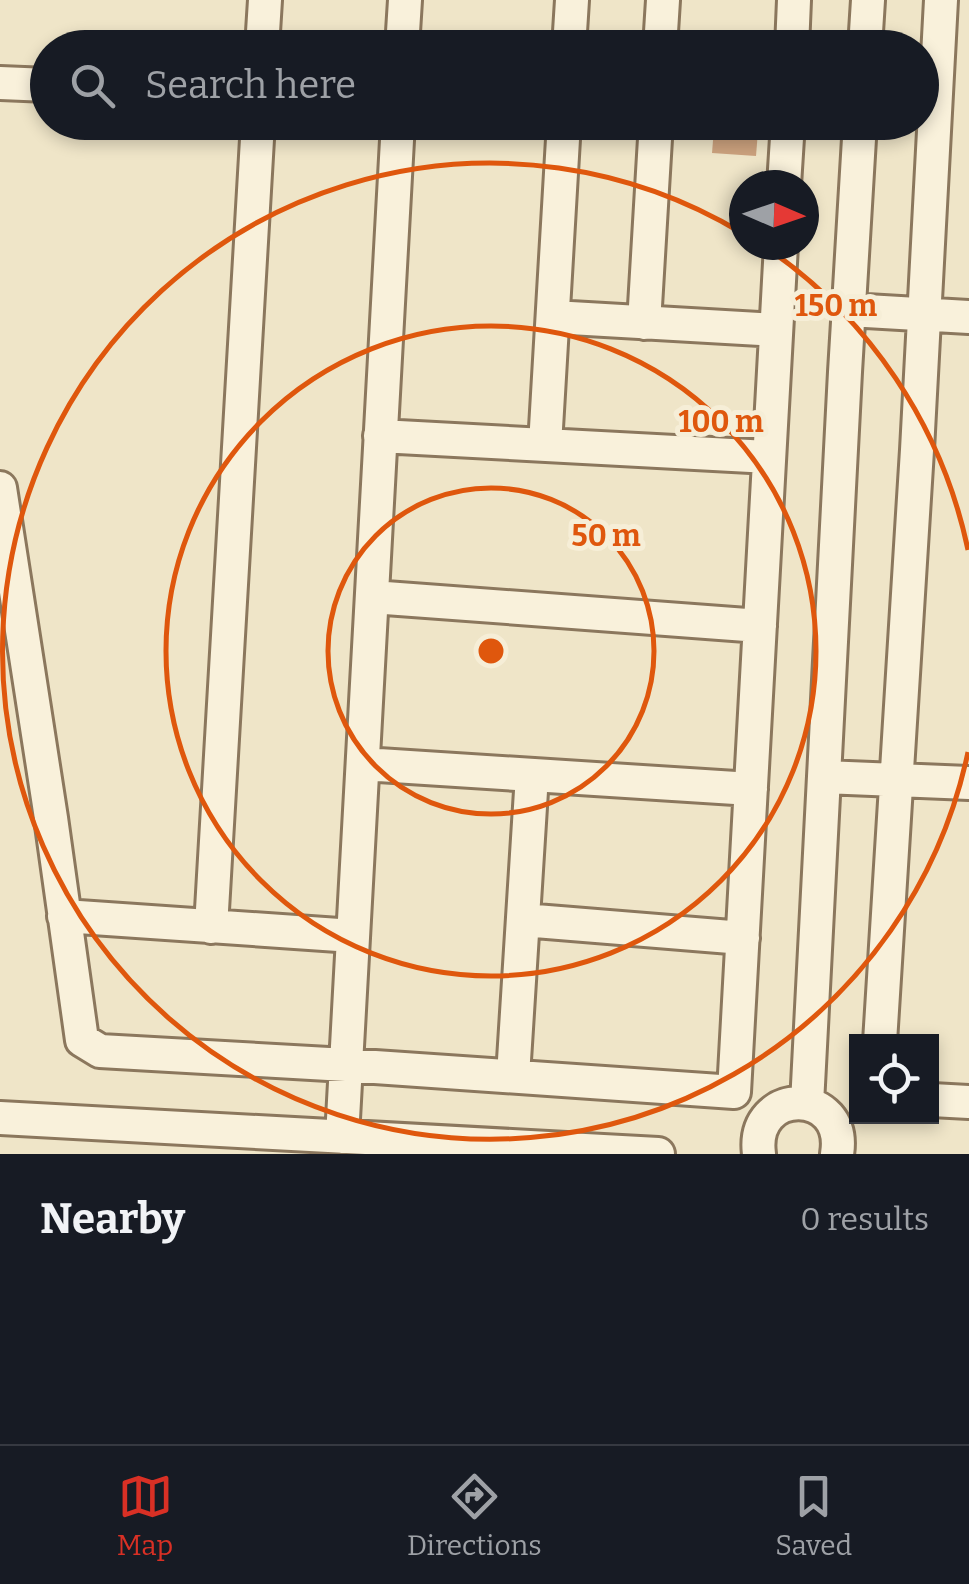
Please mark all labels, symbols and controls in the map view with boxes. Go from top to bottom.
search box [30,30,939,140]
icon: search [65,58,120,113]
text: Search here [145,62,356,108]
north arrow [729,170,819,260]
text: 150 m [795,288,878,324]
text: 100 m [678,404,764,440]
text: 50 m [571,518,641,554]
centre of rings [473,633,509,669]
map controls [849,1034,939,1124]
button: locate [849,1034,939,1124]
text: Nearby [40,1194,185,1244]
text: 0 results [800,1200,929,1238]
tab: Map [117,1469,173,1562]
tab: Directions [407,1469,542,1562]
tab: Saved [775,1469,852,1562]

